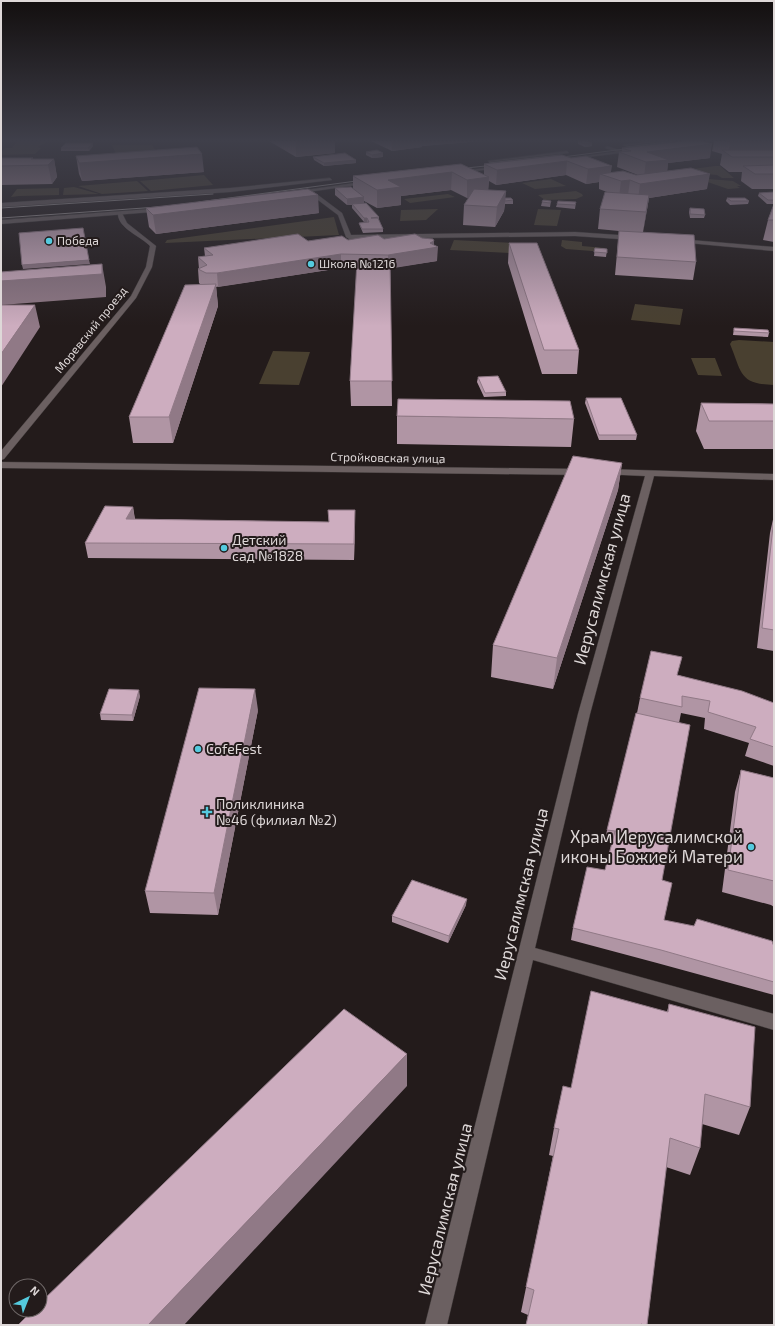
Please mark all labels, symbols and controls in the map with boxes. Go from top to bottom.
place label: Победа [57,233,99,247]
marker: Победа [44,236,54,246]
place label: Школа №1216 [319,256,395,270]
marker: Школа №1216 [306,259,316,269]
street label: Моревский проезд [51,283,129,375]
street label: Стройковская улица [330,449,446,466]
street label: Иерусалимская улица [568,491,635,667]
place label: Детский сад №1828 [232,531,303,564]
marker: Детский сад №1828 [219,543,229,553]
place label: CofeFest [206,740,262,757]
marker: CofeFest [193,744,203,754]
place label: Поликлиника №46 (филиал №2) [216,795,337,828]
street label: Иерусалимская улица [489,805,552,982]
marker: Поликлиника №46 (филиал №2) [201,806,213,818]
place label: Храм Иерусалимской иконы Божией Матери [561,826,743,867]
marker: Храм Иерусалимской иконы Божией Матери [746,842,756,852]
street label: Иерусалимская улица [413,1120,476,1297]
north arrow [8,1278,48,1318]
text: N [28,1283,43,1298]

